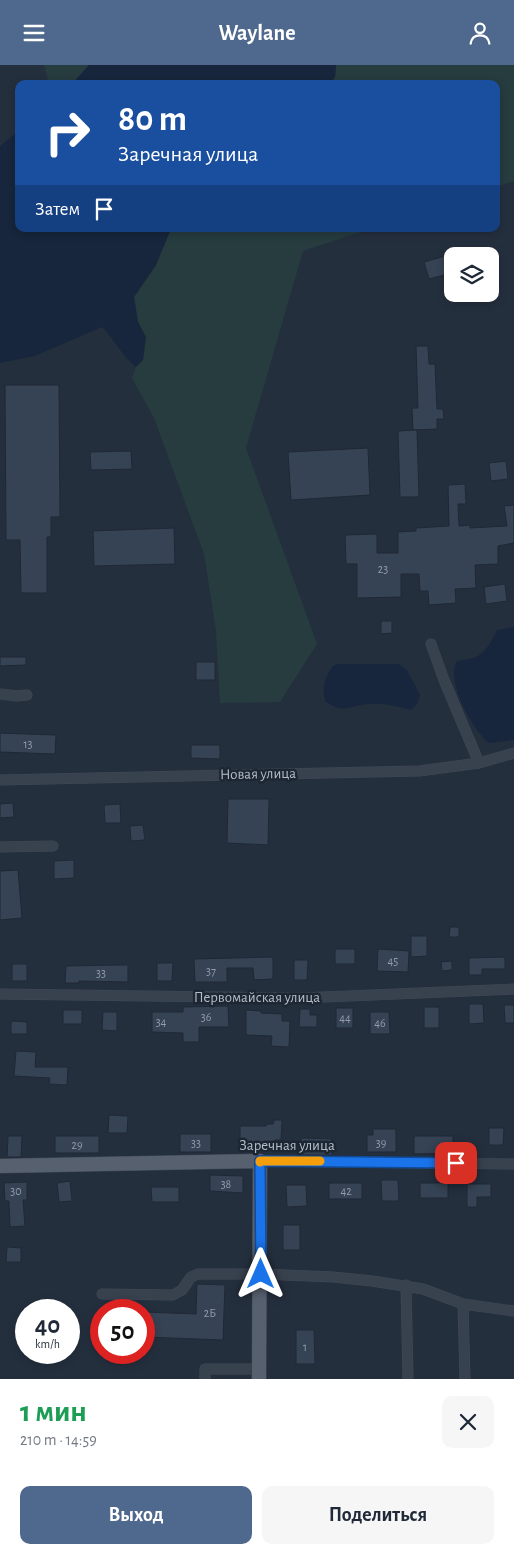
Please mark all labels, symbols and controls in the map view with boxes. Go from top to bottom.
icon: menu [20,19,48,47]
icon: person [466,19,494,47]
text: Waylane [218,22,296,44]
icon: right [35,100,100,165]
text: 80 m [118,102,187,137]
text: Заречная улица [118,143,258,165]
icon: arrive [90,195,118,223]
text: Затем [35,200,80,219]
map controls [444,247,499,302]
button: layers [444,247,499,302]
house number: 23 [378,563,388,575]
house number: 13 [23,738,33,750]
street label: Новая улица [220,766,296,782]
house number: 45 [388,955,398,967]
house number: 37 [206,965,216,977]
house number: 33 [96,967,106,979]
street label: Первомайская улица [194,990,320,1005]
house number: 36 [201,1011,212,1023]
house number: 44 [339,1012,351,1024]
house number: 34 [156,1016,167,1028]
house number: 46 [374,1017,386,1029]
house number: 33 [191,1137,201,1149]
house number: 39 [376,1137,387,1149]
street label: Заречная улица [239,1138,335,1153]
house number: 29 [71,1139,83,1151]
pin [435,1142,477,1184]
icon: arrive [442,1149,470,1177]
house number: 38 [221,1178,232,1190]
house number: 30 [10,1185,22,1197]
house number: 42 [340,1185,352,1197]
position arrow [234,1247,286,1299]
speed limit sign: 50 [90,1299,155,1364]
house number: 2Б [204,1307,216,1319]
text: 40 [35,1313,60,1338]
text: km/h [35,1338,60,1350]
house number: 1 [303,1341,307,1353]
button: close [442,1396,494,1448]
text: 1 мин [20,1397,87,1427]
text: 210 m · 14:59 [20,1432,97,1448]
button: Выход [20,1486,252,1544]
button: Поделиться [262,1486,494,1544]

